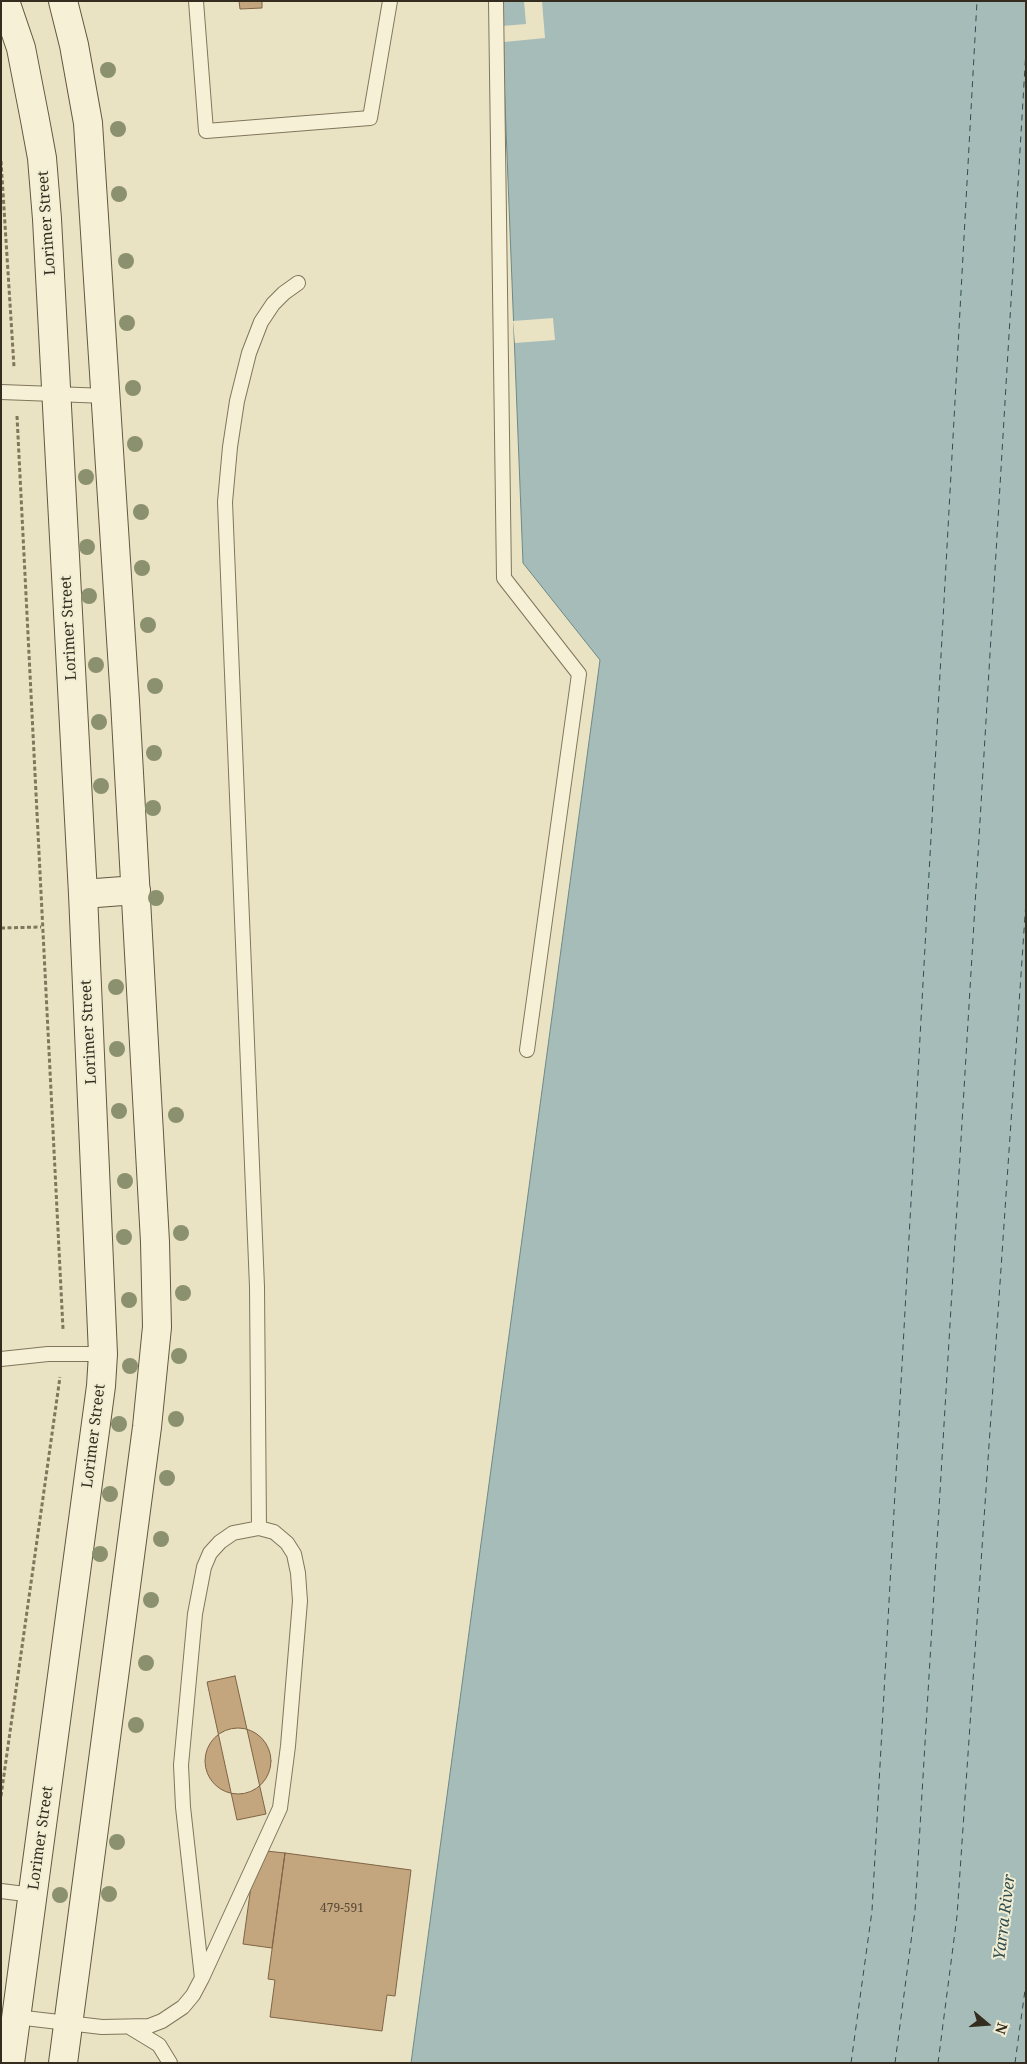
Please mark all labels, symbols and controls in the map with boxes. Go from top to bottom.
street label: Lorimer Street [34,170,60,276]
street label: Lorimer Street [57,575,81,681]
street label: Lorimer Street [77,979,101,1085]
street label: Lorimer Street [79,1383,109,1489]
street label: Lorimer Street [25,1785,57,1891]
water label: Yarra River [990,1873,1020,1961]
house number: 479-591 [320,1902,364,1916]
north arrow [962,1999,1012,2049]
text: N [991,2021,1012,2037]

